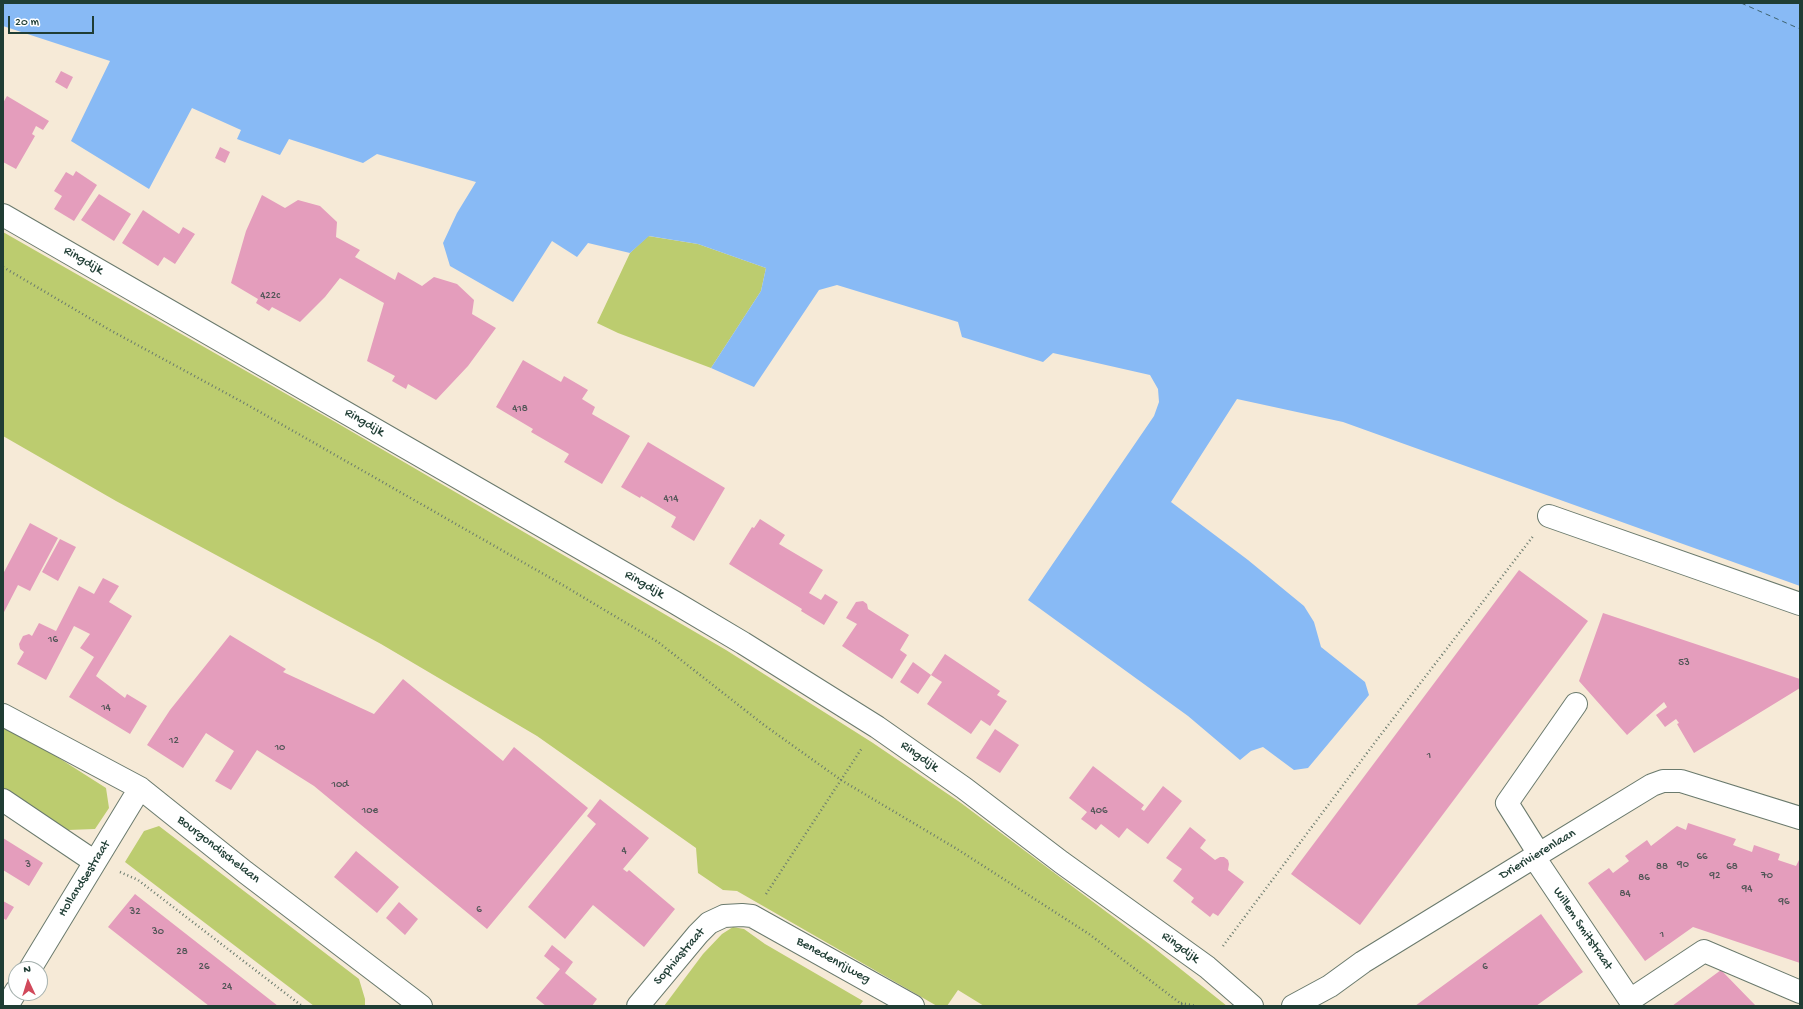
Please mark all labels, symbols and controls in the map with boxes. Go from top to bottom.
scale bar [10,8,96,34]
text: 20 m [15,16,39,30]
street label: Ringdijk [60,243,106,279]
house number: 422c [260,289,280,303]
house number: 418 [512,402,528,416]
street label: Ringdijk [341,405,387,441]
house number: 414 [664,492,678,506]
street label: Ringdijk [621,567,667,603]
house number: 16 [48,633,58,647]
house number: 53 [1678,656,1690,670]
house number: 14 [101,701,111,715]
house number: 12 [169,734,179,748]
street label: Ringdijk [897,738,941,776]
house number: 10 [275,741,285,755]
house number: 1 [1427,749,1431,763]
house number: 10d [331,778,349,792]
house number: 10e [362,804,378,818]
house number: 406 [1090,804,1108,818]
street label: Bourgondischelaan [173,813,263,887]
street label: Drierivierenlaan [1497,826,1579,884]
street label: Hollandsestraat [55,838,115,920]
house number: 4 [621,844,627,858]
house number: 66 [1696,850,1708,864]
house number: 3 [25,858,31,872]
house number: 90 [1677,858,1689,872]
house number: 88 [1656,860,1668,874]
house number: 68 [1726,860,1738,874]
house number: 92 [1710,869,1720,883]
house number: 70 [1761,869,1773,883]
house number: 86 [1638,871,1650,885]
house number: 94 [1742,882,1752,896]
street label: Willem Smitstraat [1549,885,1615,973]
house number: 84 [1619,887,1631,901]
house number: 96 [1778,895,1790,909]
house number: 6 [476,903,482,917]
house number: 32 [129,905,141,919]
house number: 30 [152,925,164,939]
street label: Sophiastraat [651,925,709,989]
house number: 1 [1660,928,1664,942]
street label: Ringdijk [1158,929,1202,967]
street label: Benedenrijweg [793,934,873,988]
house number: 28 [176,945,188,959]
house number: 26 [199,960,209,974]
house number: 6 [1482,960,1488,974]
north arrow [8,961,48,1001]
text: N [23,964,31,976]
house number: 24 [222,980,232,994]

